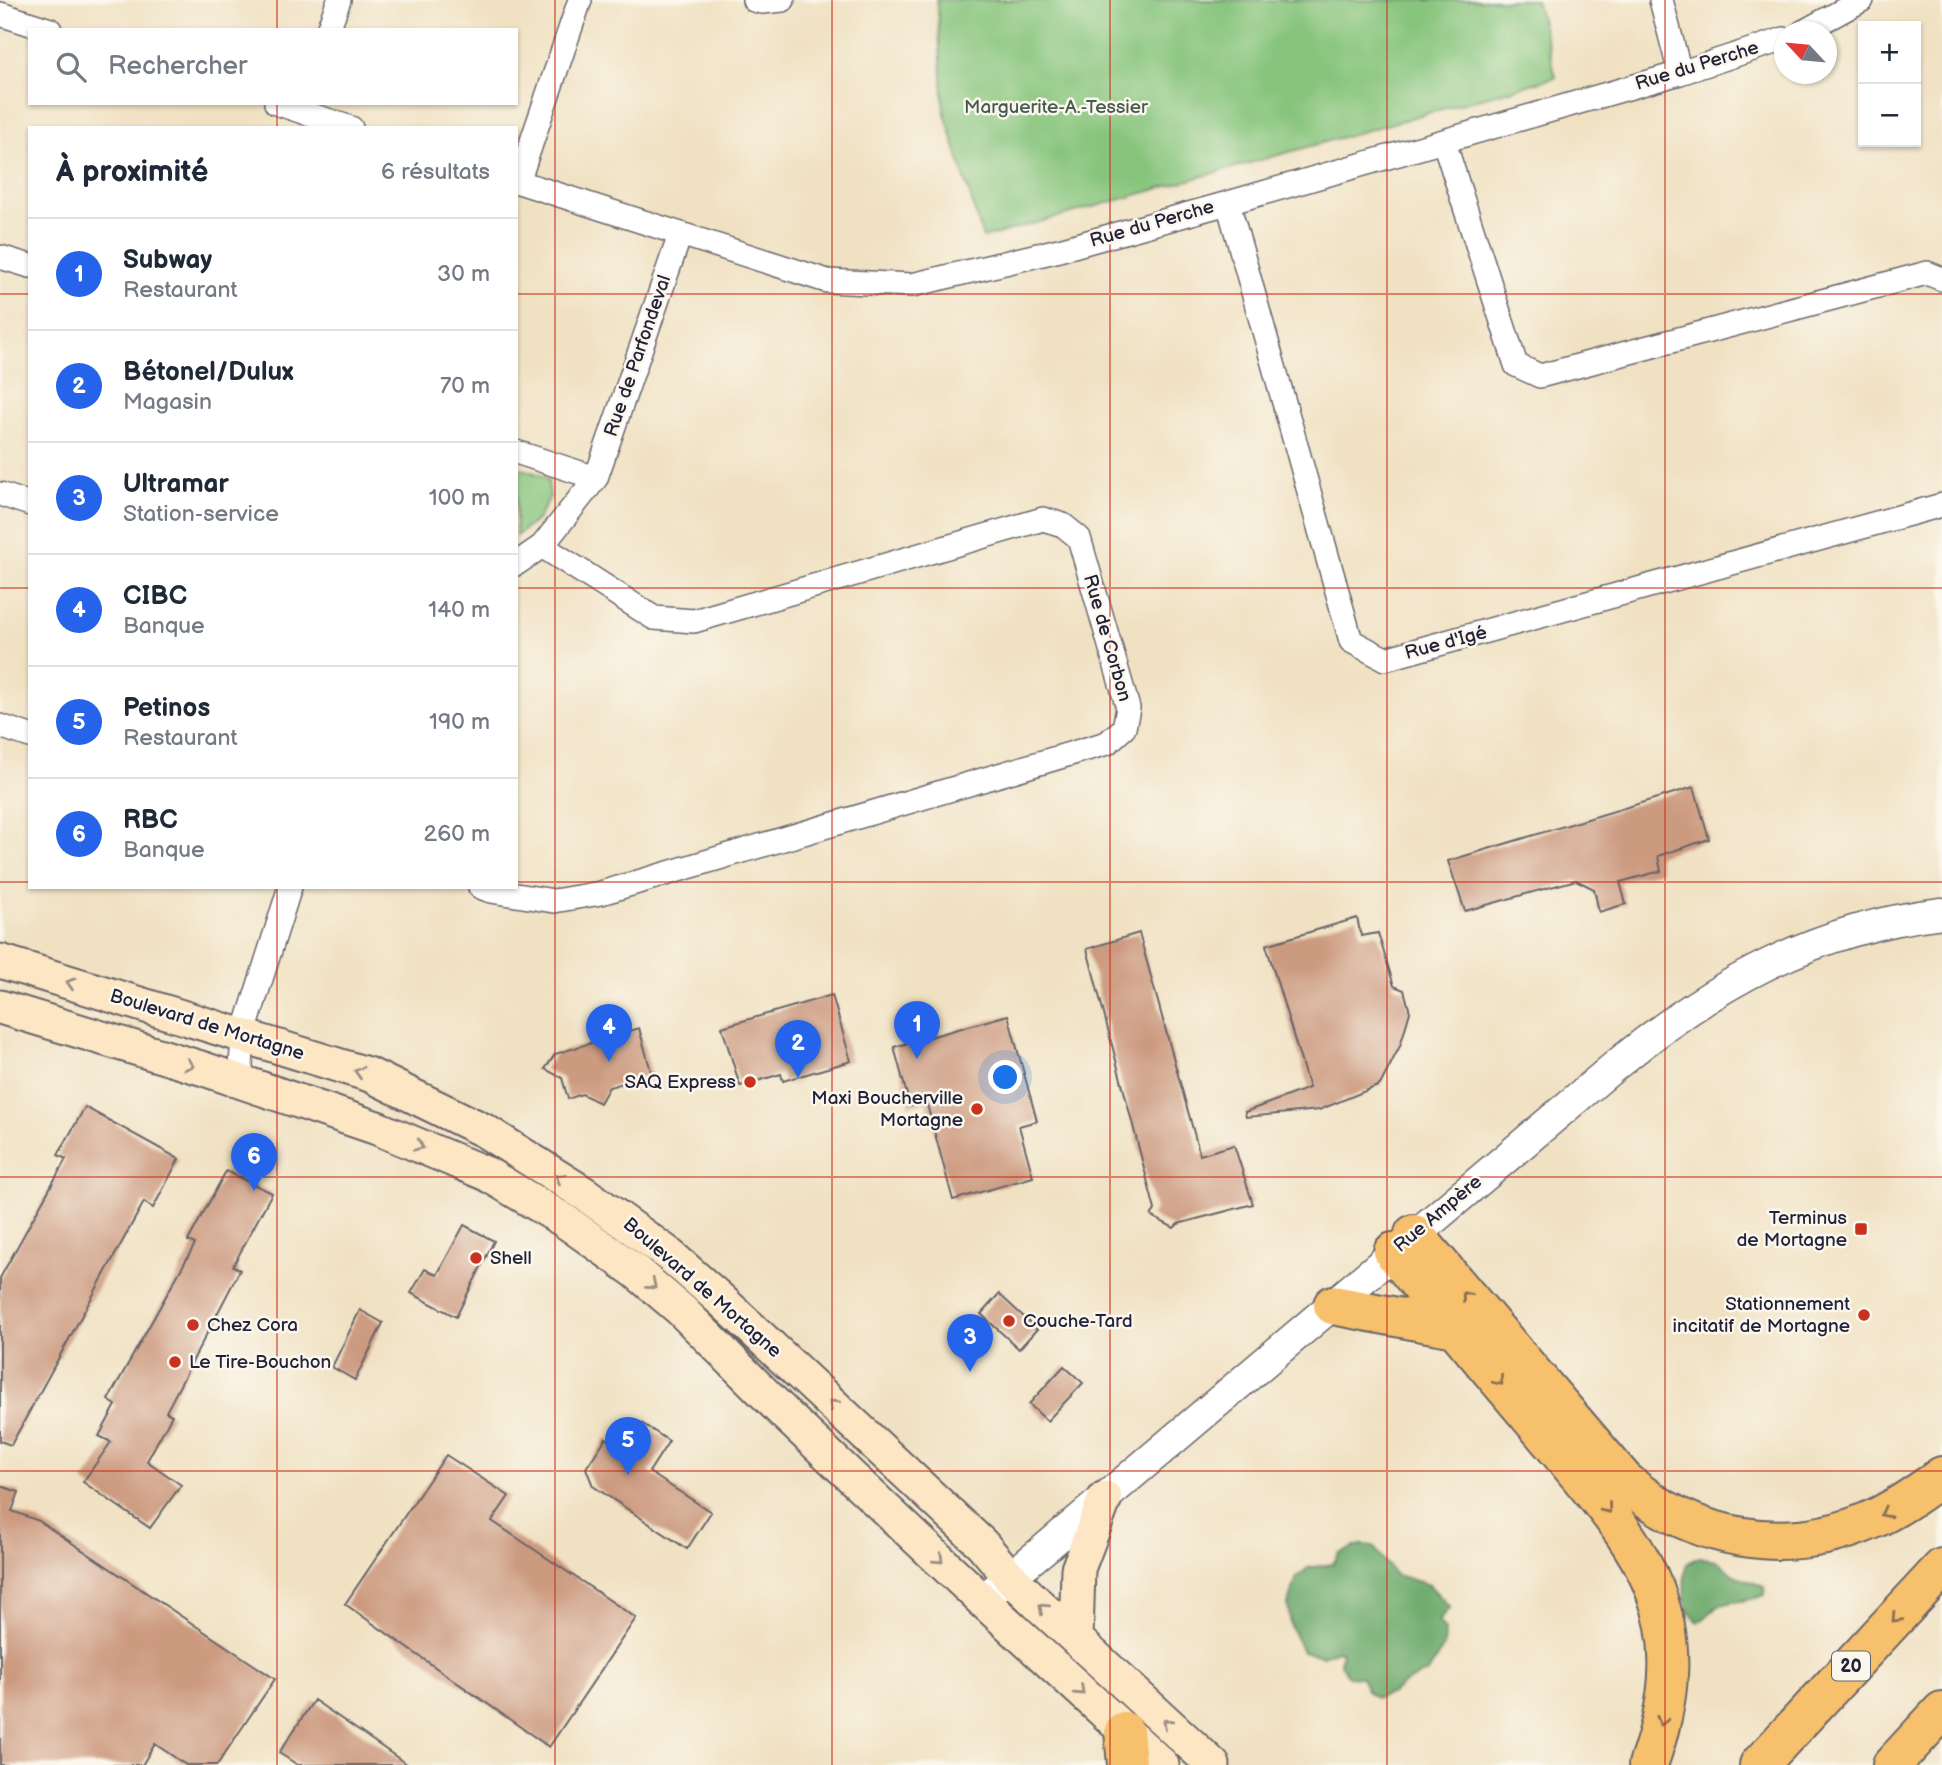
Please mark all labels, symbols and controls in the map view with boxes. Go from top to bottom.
north arrow [1774,21,1837,84]
map controls [1858,21,1921,147]
button: + [1858,21,1921,84]
search box [28,28,518,105]
street label: Rue du Perche [1632,36,1762,96]
icon: search [52,48,90,86]
text: Rechercher [108,51,247,82]
button: − [1858,84,1921,147]
park label: Marguerite-A.-Tessier [964,96,1149,119]
text: À proximité [56,154,208,190]
text: 6 résultats [381,158,490,186]
street label: Rue du Perche [1087,195,1217,253]
text: Subway [123,245,212,276]
text: 1 [74,260,84,288]
text: 30 m [437,260,490,288]
street label: Rue de Parfondeval [600,272,676,440]
text: Restaurant [123,276,237,304]
text: Bétonel/Dulux [123,357,294,388]
text: 2 [72,372,86,400]
text: 70 m [440,372,490,400]
text: Magasin [123,388,212,416]
text: Ultramar [123,469,229,500]
text: 3 [72,484,86,512]
text: 100 m [429,484,490,512]
text: Station-service [123,500,279,528]
street label: Rue de Corbon [1078,572,1136,704]
text: CIBC [123,581,187,612]
text: 4 [72,596,86,624]
text: 140 m [428,596,490,624]
text: Banque [123,612,205,640]
street label: Rue d'Igé [1402,621,1490,665]
text: Petinos [123,693,210,724]
text: 5 [72,708,86,736]
text: 190 m [429,708,490,736]
text: Restaurant [123,724,237,752]
text: RBC [123,805,178,836]
text: 6 [72,820,86,848]
text: 260 m [424,820,490,848]
text: Banque [123,836,205,864]
one-way arrow [66,977,78,992]
street label: Boulevard de Mortagne [107,984,307,1066]
pin: 1 [894,1001,940,1059]
pin: 4 [586,1004,632,1062]
pin: 2 [775,1020,821,1078]
one-way arrow [183,1056,195,1071]
your location [988,1060,1022,1094]
one-way arrow [353,1065,365,1080]
place label: SAQ Express [625,1071,736,1094]
marker: SAQ Express [742,1074,758,1090]
place label: Maxi Boucherville Mortagne [811,1087,963,1132]
marker: Maxi Boucherville Mortagne [969,1101,985,1117]
pin: 6 [231,1133,277,1191]
one-way arrow [412,1138,425,1152]
street label: Rue Ampère [1389,1170,1487,1258]
one-way arrow [554,1173,567,1186]
place label: Terminus de Mortagne [1736,1207,1847,1252]
street label: Boulevard de Mortagne [618,1213,786,1363]
marker: Terminus de Mortagne [1853,1221,1869,1237]
place label: Shell [490,1247,532,1270]
marker: Shell [468,1250,484,1266]
one-way arrow [644,1277,656,1290]
one-way arrow [1462,1291,1475,1303]
place label: Stationnement incitatif de Mortagne [1672,1293,1850,1338]
marker: Stationnement incitatif de Mortagne [1856,1307,1872,1323]
place label: Couche-Tard [1023,1310,1133,1333]
marker: Couche-Tard [1001,1313,1017,1329]
place label: Chez Cora [207,1314,298,1337]
pin: 3 [947,1314,993,1372]
marker: Chez Cora [185,1317,201,1333]
place label: Le Tire-Bouchon [189,1351,331,1374]
marker: Le Tire-Bouchon [167,1354,183,1370]
one-way arrow [1491,1372,1503,1385]
one-way arrow [828,1400,841,1413]
pin: 5 [605,1417,651,1475]
one-way arrow [1599,1502,1612,1514]
one-way arrow [1880,1505,1892,1518]
one-way arrow [931,1550,944,1563]
one-way arrow [1038,1604,1051,1616]
one-way arrow [1891,1610,1904,1623]
road number: 20 [1832,1652,1870,1680]
one-way arrow [1072,1683,1085,1696]
one-way arrow [1656,1715,1670,1727]
one-way arrow [1162,1718,1175,1731]

